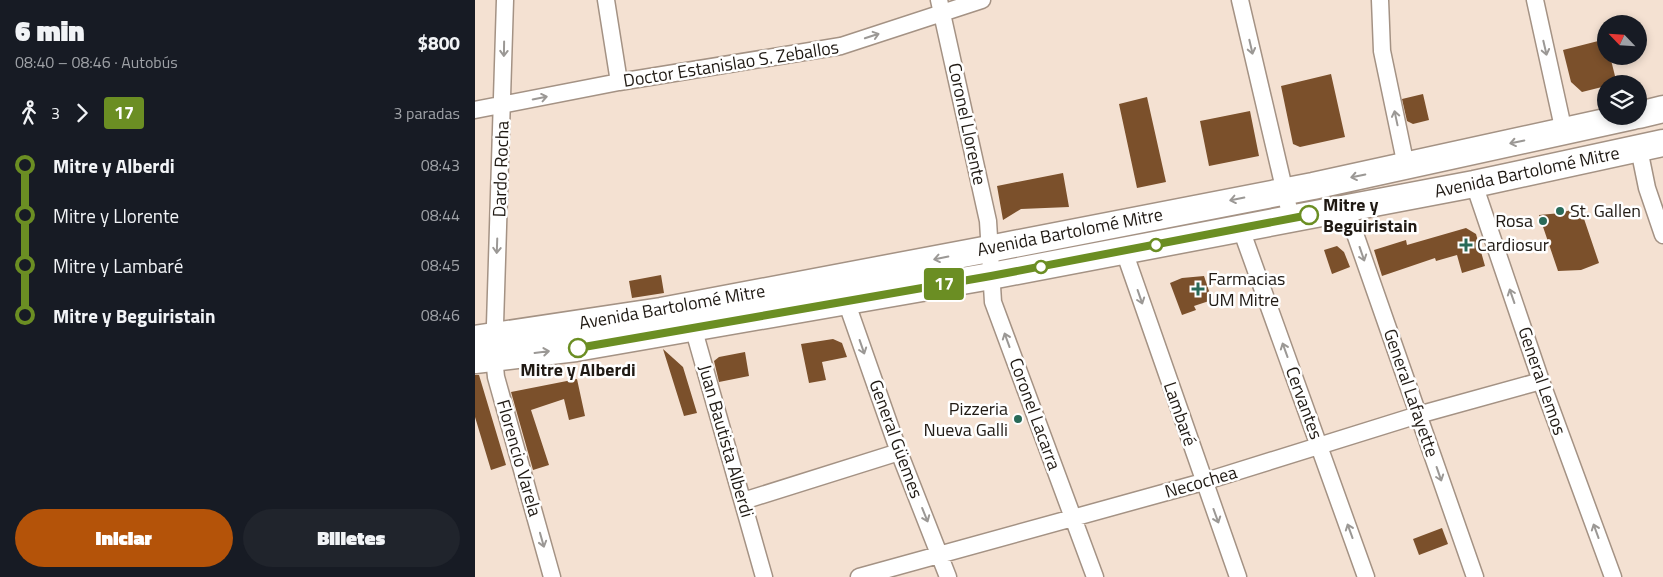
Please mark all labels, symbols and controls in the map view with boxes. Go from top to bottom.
text: 6 min [15,9,85,52]
north arrow [1597,15,1647,65]
map controls [1597,15,1647,125]
text: $800 [417,28,460,57]
one-way arrow [863,31,879,41]
street label: Doctor Estanislao S. Zeballos [621,33,841,94]
one-way arrow [1247,39,1256,55]
one-way arrow [1541,39,1550,55]
one-way arrow [500,40,509,56]
text: 08:40 – 08:46 · Autobús [15,50,178,74]
street label: Coronel Llorente [941,60,994,187]
button: layers [1597,75,1647,125]
one-way arrow [532,92,548,102]
icon: walk [15,99,43,127]
icon: forward [68,99,96,127]
text: 17 [114,99,134,126]
text: 3 [51,101,60,125]
text: 3 paradas [394,101,460,125]
one-way arrow [1391,110,1400,126]
street label: Dardo Rocha [485,120,516,218]
one-way arrow [1509,138,1525,148]
street label: Avenida Bartolomé Mitre [1432,139,1622,204]
text: Mitre y Alberdi [53,151,175,180]
text: 08:43 [421,153,460,177]
one-way arrow [1351,172,1367,181]
place label: Mitre y Beguiristain [1323,191,1418,239]
one-way arrow [1230,195,1246,205]
place label: St. Gallen [1570,197,1641,224]
street label: Avenida Bartolomé Mitre [975,200,1165,263]
text: Mitre y Llorente [53,201,179,230]
text: 08:44 [421,203,460,227]
marker: Mitre y Beguiristain [1299,205,1319,225]
marker: St. Gallen [1554,205,1566,217]
place label: Rosa [1495,207,1533,234]
marker: Rosa [1537,215,1549,227]
place label: Cardiosur [1477,231,1549,258]
one-way arrow [493,238,502,254]
unlabelled marker [1149,238,1163,252]
marker: Cardiosur [1459,238,1473,252]
one-way arrow [1358,246,1368,262]
text: Mitre y Lambaré [53,251,183,280]
text: 08:45 [421,253,460,277]
one-way arrow [933,254,949,263]
unlabelled marker [1034,260,1048,274]
place label: Farmacias UM Mitre [1208,265,1285,313]
line badge: 17 [921,268,967,300]
text: 17 [934,270,954,297]
street label: Avenida Bartolomé Mitre [577,277,767,336]
marker: Farmacias UM Mitre [1192,283,1204,295]
one-way arrow [1135,288,1145,304]
one-way arrow [1507,288,1516,304]
text: Mitre y Beguiristain [53,301,216,330]
text: 08:46 [421,303,460,327]
street label: General Lemos [1511,323,1574,439]
street label: General Lafayette [1377,325,1446,461]
one-way arrow [1002,332,1011,348]
marker: Mitre y Alberdi [568,338,588,358]
one-way arrow [858,338,867,354]
one-way arrow [1280,342,1289,358]
one-way arrow [534,347,550,357]
street label: Coronel Lacarra [1003,354,1068,474]
place label: Mitre y Alberdi [520,356,636,383]
street label: Juan Bautista Alberdi [692,361,761,520]
street label: Cervantes [1279,363,1330,443]
street label: General Güemes [862,376,930,502]
street label: Lambaré [1157,378,1204,450]
place label: Pizzeria Nueva Galli [923,395,1008,443]
street label: Florencio Varela [490,396,549,520]
marker: Pizzeria Nueva Galli [1012,413,1024,425]
street label: Necochea [1162,458,1240,505]
one-way arrow [1435,466,1444,481]
one-way arrow [920,507,930,522]
one-way arrow [1212,508,1221,524]
button: Iniciar [15,509,233,567]
button: Billetes [243,509,460,567]
one-way arrow [1345,524,1354,539]
one-way arrow [1591,524,1600,539]
one-way arrow [538,531,547,547]

